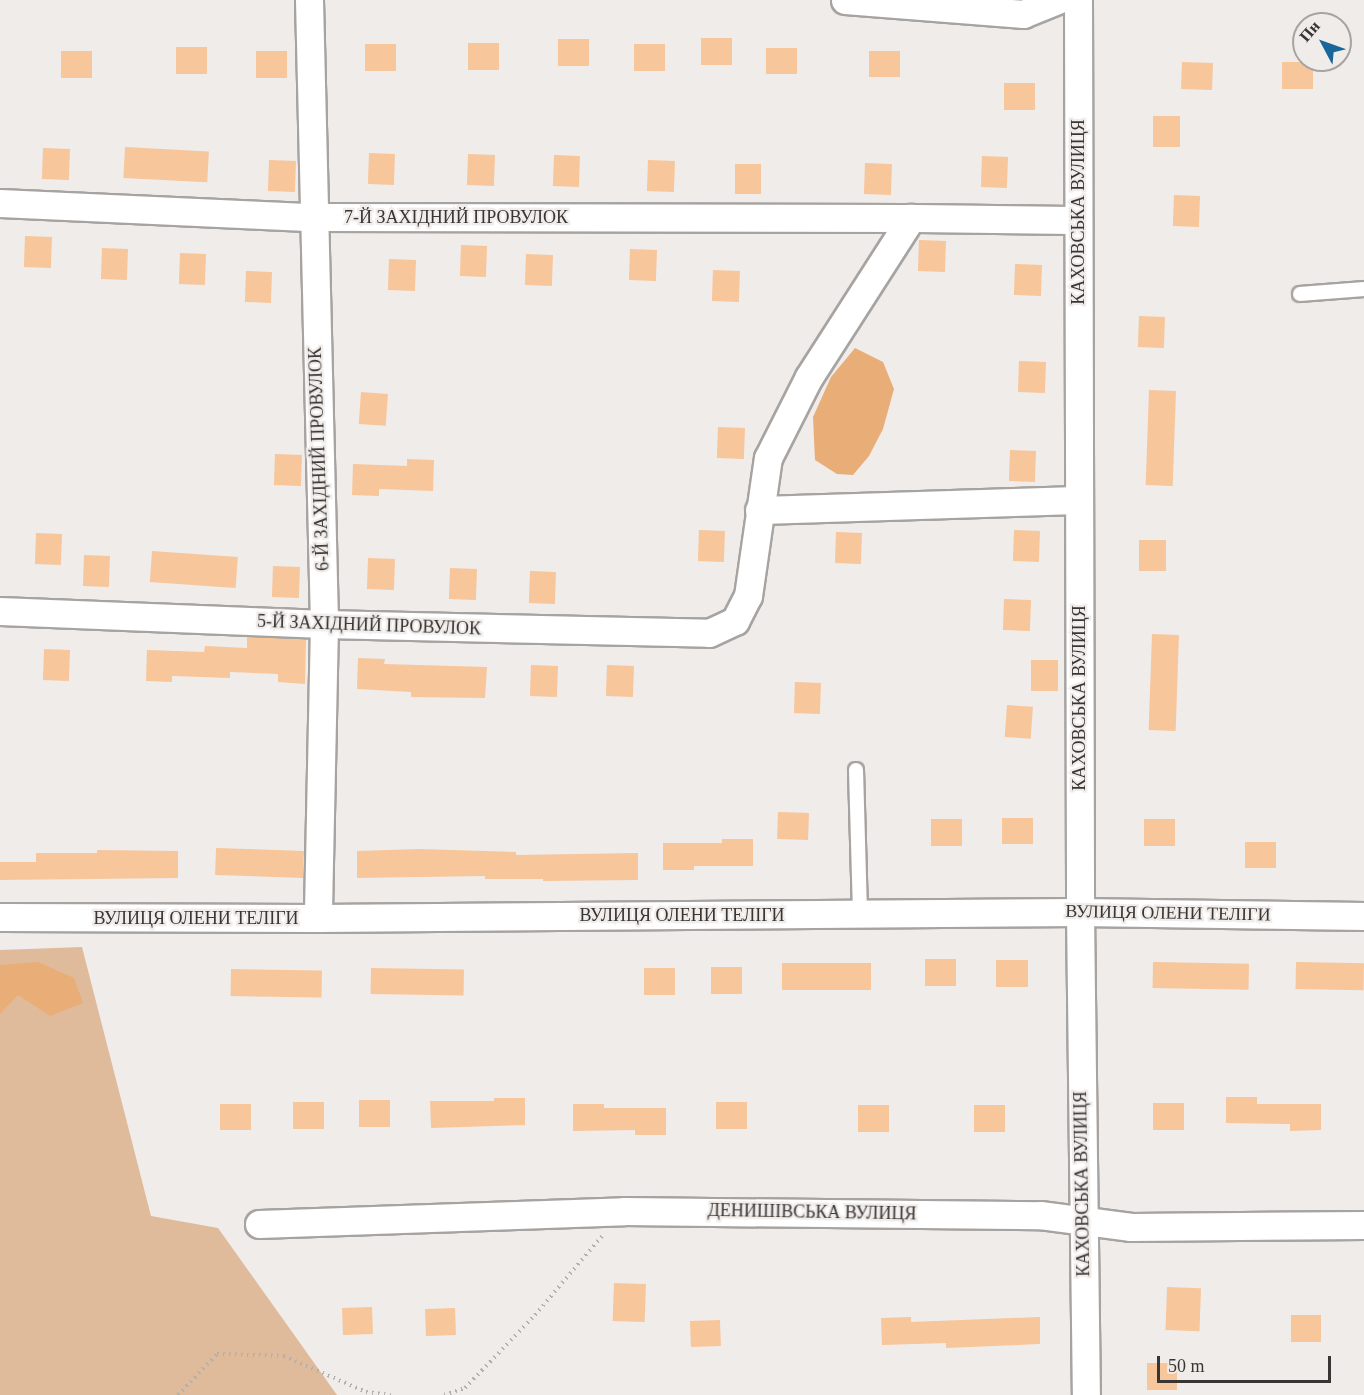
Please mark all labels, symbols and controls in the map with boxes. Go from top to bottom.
north arrow [1292,12,1352,72]
text: Пн [1296,17,1323,45]
street label: КАХОВСЬКА ВУЛИЦЯ [1067,119,1089,305]
street label: 7-Й ЗАХІДНИЙ ПРОВУЛОК [344,206,568,228]
street label: 6-Й ЗАХІДНИЙ ПРОВУЛОК [304,347,334,571]
street label: КАХОВСЬКА ВУЛИЦЯ [1068,605,1090,791]
street label: 5-Й ЗАХІДНИЙ ПРОВУЛОК [257,610,481,640]
street label: ВУЛИЦЯ ОЛЕНИ ТЕЛІГИ [1065,900,1271,926]
street label: ВУЛИЦЯ ОЛЕНИ ТЕЛІГИ [579,904,785,926]
street label: ВУЛИЦЯ ОЛЕНИ ТЕЛІГИ [93,907,299,929]
street label: КАХОВСЬКА ВУЛИЦЯ [1070,1091,1094,1277]
street label: ДЕНИШІВСЬКА ВУЛИЦЯ [707,1199,917,1225]
scale bar [1160,1344,1334,1382]
text: 50 m [1168,1356,1205,1376]

